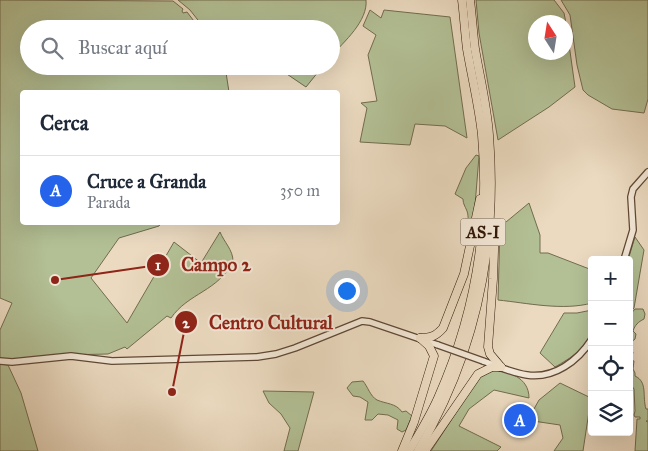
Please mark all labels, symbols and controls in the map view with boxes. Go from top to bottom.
north arrow [528,15,573,60]
search box [20,20,340,75]
icon: search [38,34,66,62]
text: Buscar aquí [78,36,167,59]
text: Cerca [40,110,89,136]
text: Cruce a Granda [87,170,206,193]
text: A [51,181,61,200]
text: 350 m [280,181,320,200]
text: Parada [87,193,130,212]
road number: AS-I [460,218,506,246]
callout: Campo 2 [146,248,261,282]
text: Campo 2 [181,253,251,277]
text: 1 [155,256,161,274]
map controls [588,256,633,436]
button: + [588,256,633,301]
your location [334,278,360,304]
button: − [588,301,633,346]
callout: Centro Cultural [174,305,343,339]
text: Centro Cultural [209,311,334,334]
text: 2 [182,314,190,332]
button: locate [588,346,633,391]
button: layers [588,391,633,436]
pin: A [504,401,536,439]

